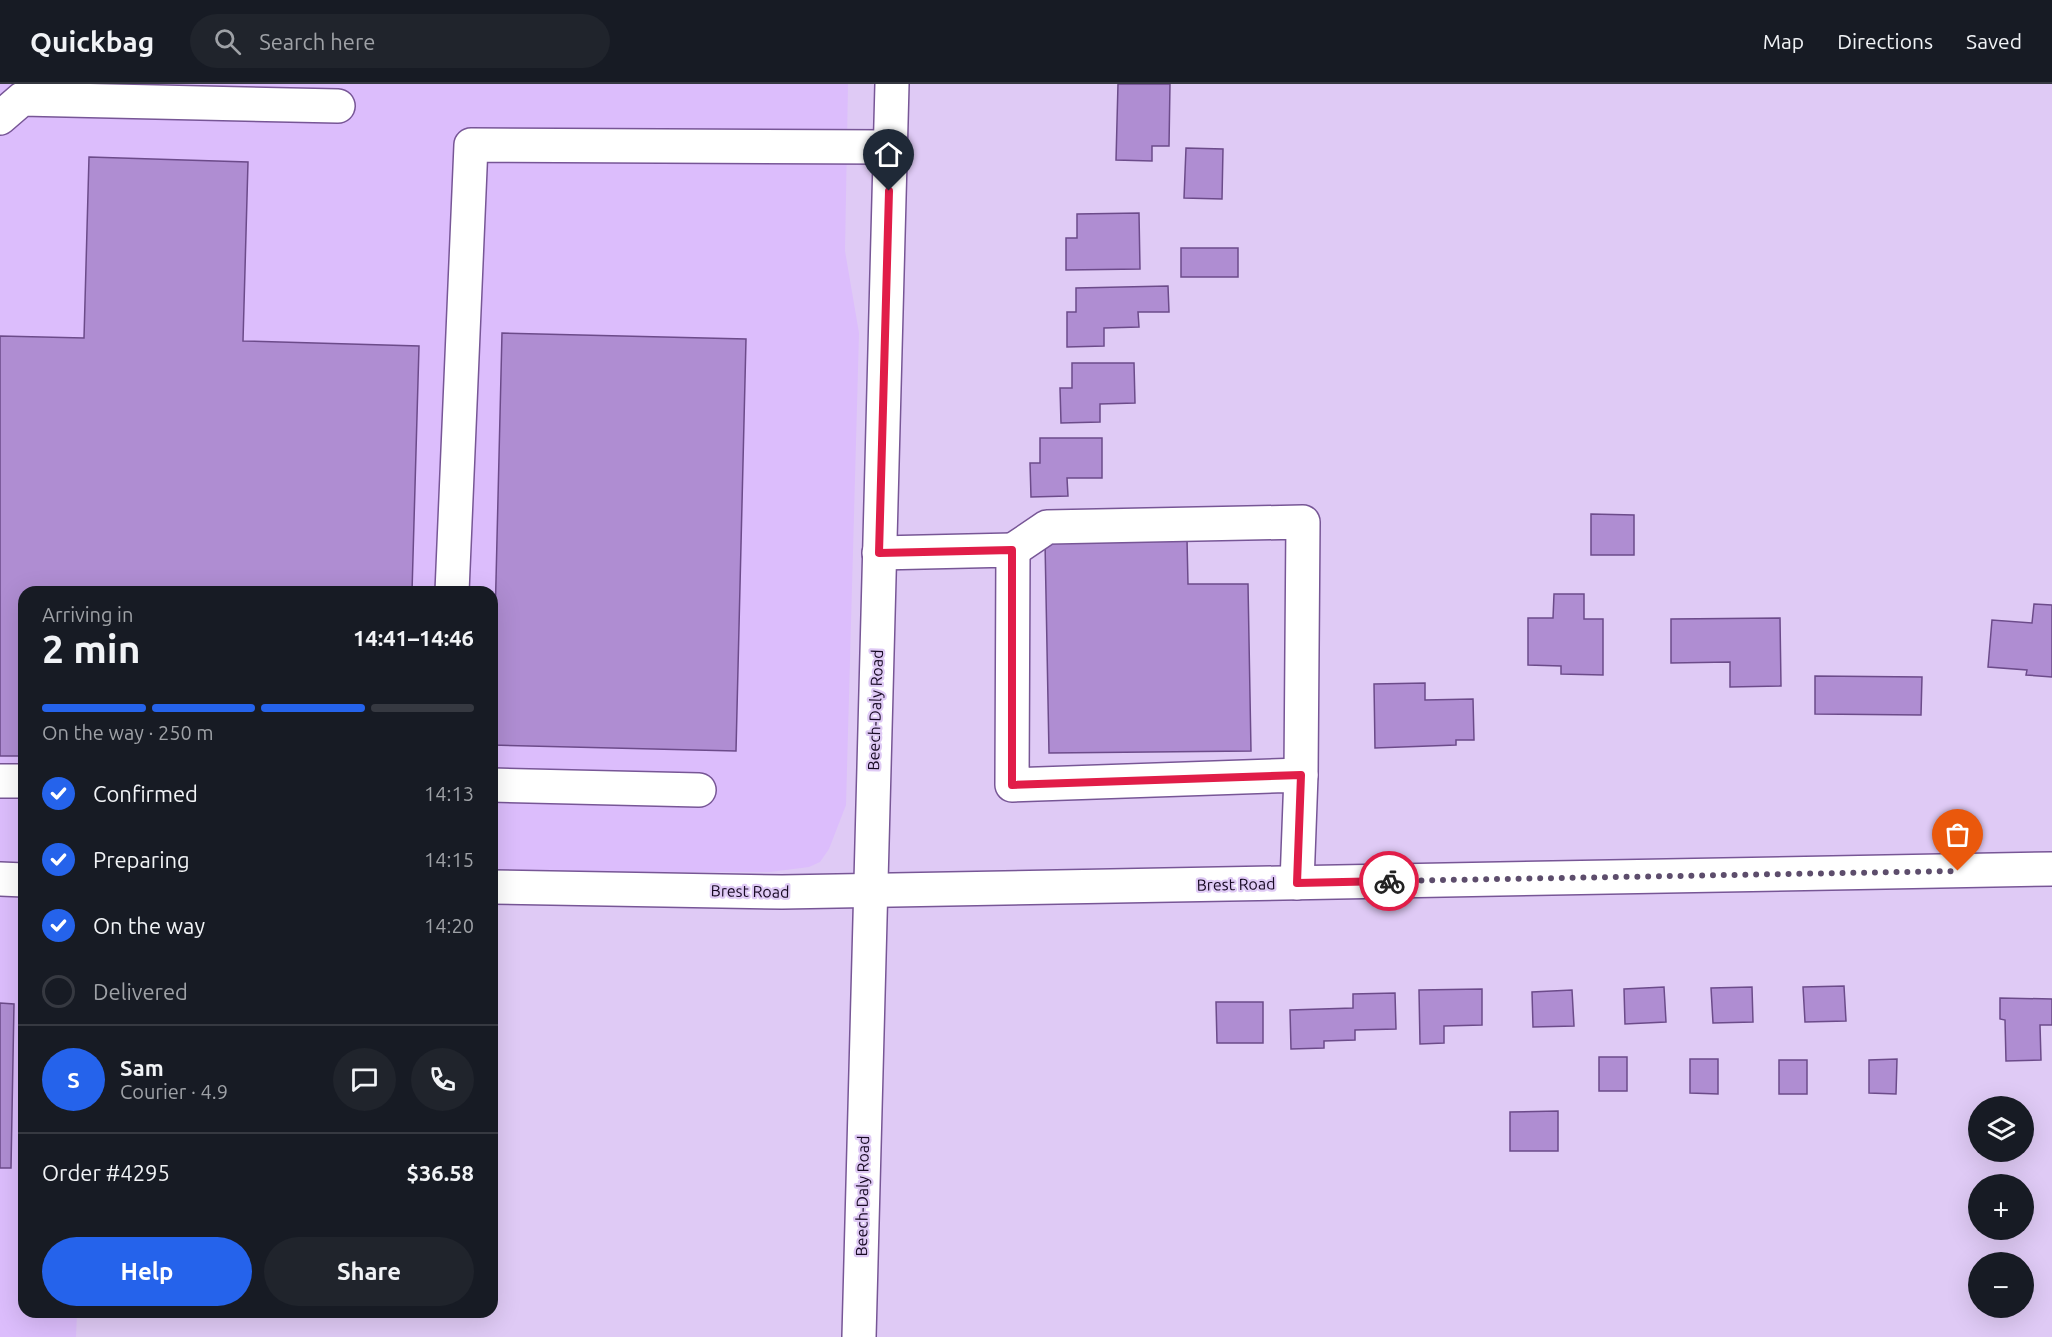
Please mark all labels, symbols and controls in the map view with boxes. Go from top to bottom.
search box [190,14,610,68]
icon: search [211,25,244,58]
text: Quickbag [30,26,154,57]
text: Search here [259,29,375,54]
text: Map [1763,29,1804,53]
text: Directions [1837,29,1933,53]
text: Saved [1966,29,2022,53]
pin [863,129,914,191]
icon: home [872,138,905,171]
text: Arriving in [42,603,133,626]
text: 14:41–14:46 [353,625,474,650]
text: 2 min [42,627,141,670]
street label: Beech-Daly Road [864,649,886,771]
text: On the way · 250 m [42,721,214,744]
icon: check [42,777,75,810]
text: Confirmed [93,781,198,806]
text: 14:13 [424,782,474,805]
pin [1932,809,1983,871]
icon: bag [1941,818,1974,851]
icon: check [42,843,75,876]
text: Preparing [93,847,190,872]
text: 14:15 [424,848,474,871]
courier [1359,851,1419,911]
icon: bike [1373,865,1406,898]
street label: Brest Road [1196,874,1276,894]
street label: Brest Road [710,881,790,901]
icon: check [42,909,75,942]
text: On the way [93,913,205,938]
text: 14:20 [424,914,474,937]
text: Delivered [93,979,188,1004]
button: chat [333,1048,396,1111]
button: phone [411,1048,474,1111]
text: Sam [120,1055,164,1080]
text: S [67,1067,80,1092]
text: Courier · 4.9 [120,1080,228,1103]
map controls [1968,1096,2034,1318]
button: layers [1968,1096,2034,1162]
street label: Beech-Daly Road [852,1135,872,1257]
text: Order #4295 [42,1160,170,1185]
text: $36.58 [407,1160,474,1185]
button: + [1968,1174,2034,1240]
button: Help [42,1237,252,1306]
button: Share [264,1237,474,1306]
button: − [1968,1252,2034,1318]

